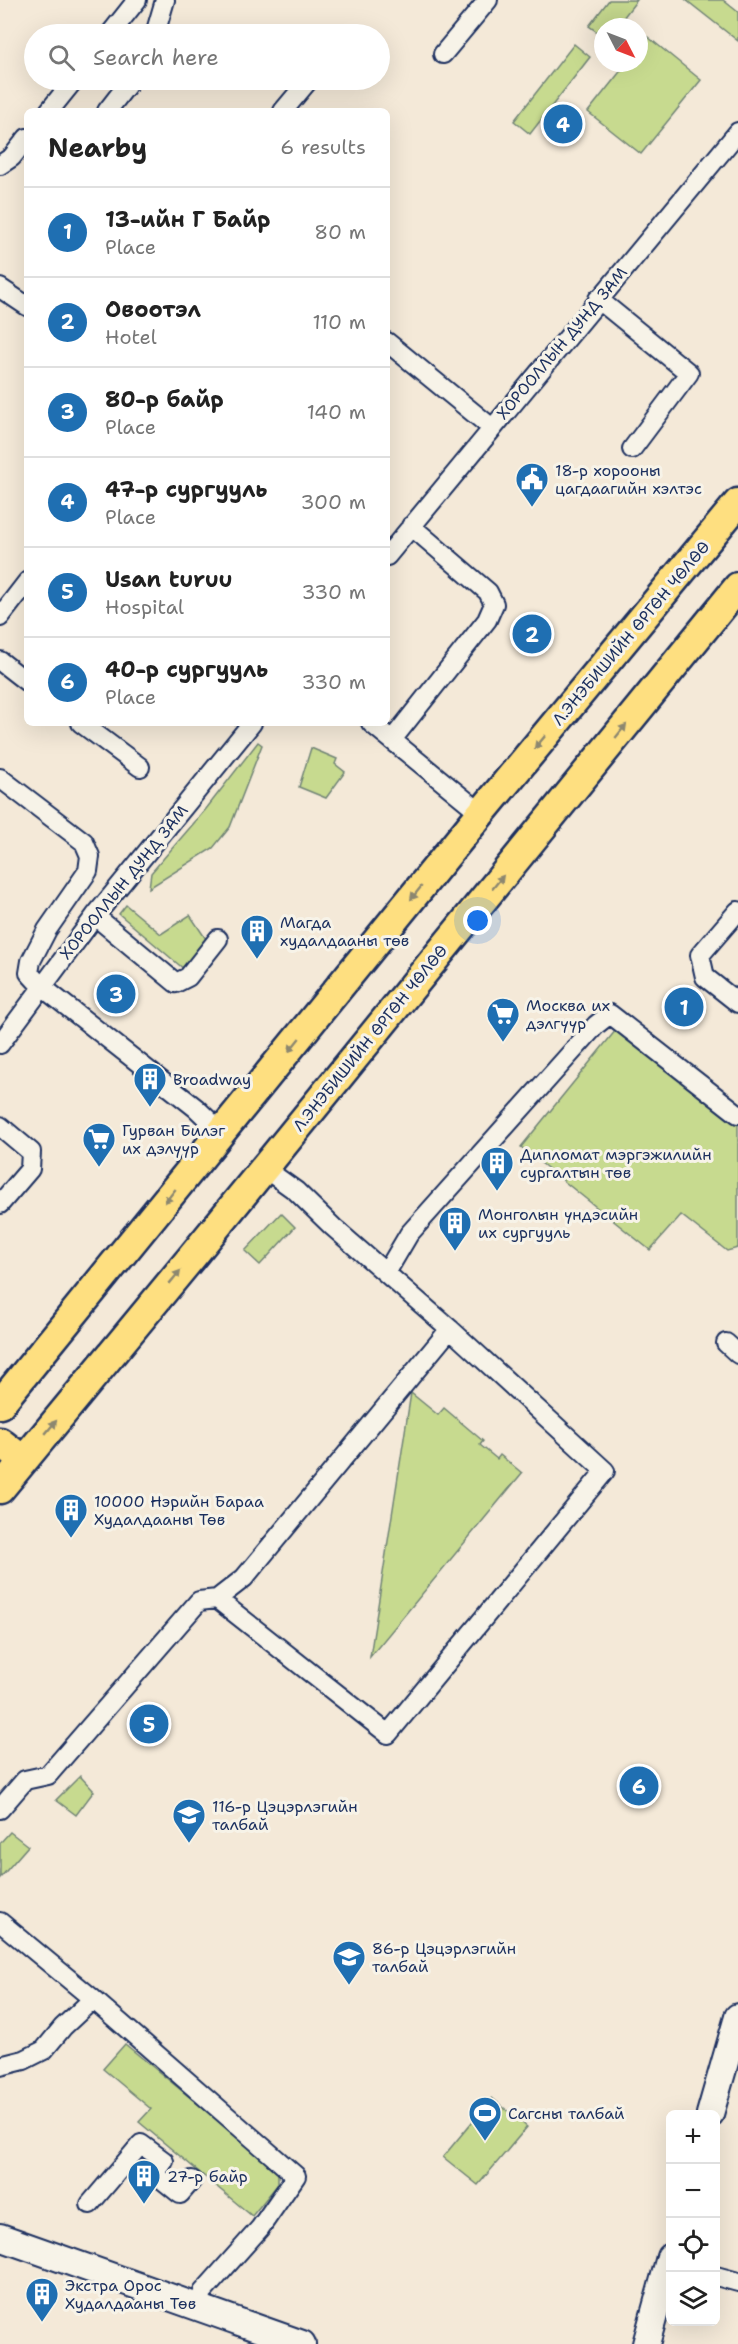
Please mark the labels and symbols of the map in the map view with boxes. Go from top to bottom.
north arrow [594,18,648,72]
pin: 4 [544,102,582,146]
street label: ХОРООЛЛЫН ДУНД ЗАМ [492,262,632,424]
place label: 18-р хорооны цагдаагийн хэлтэс [555,460,702,499]
public building icon: 18-р хорооны цагдаагийн хэлтэс [514,461,550,508]
street label: Л.ЭНЭБИШИЙН ӨРГӨН ЧӨЛӨӨ [548,536,714,730]
pin: 2 [512,612,552,656]
one-way arrow [614,723,627,739]
one-way arrow [534,735,547,750]
street label: ХОРООЛЛЫН ДУНД ЗАМ [55,800,193,964]
one-way arrow [491,874,504,890]
one-way arrow [410,885,423,901]
your location [463,906,492,935]
place label: Магда худалдааны төв [280,912,409,951]
building icon: Магда худалдааны төв [239,913,275,960]
street label: Л.ЭНЭБИШИЙН ӨРГӨН ЧӨЛӨӨ [288,940,452,1136]
pin: 3 [96,972,136,1016]
pin: 1 [664,984,704,1030]
place label: Москва их дэлгүүр [526,995,610,1034]
supermarket icon: Москва их дэлгүүр [485,996,521,1043]
one-way arrow [288,1037,300,1052]
building icon: Broadway [132,1061,168,1108]
place label: Broadway [173,1069,251,1090]
place label: Гурван Билэг их дэлүүр [122,1120,226,1159]
supermarket icon: Гурван Билэг их дэлүүр [81,1121,117,1168]
place label: Дипломат мэргэжилийн сургалтын төв [520,1144,712,1183]
building icon: Дипломат мэргэжилийн сургалтын төв [479,1145,515,1192]
one-way arrow [164,1188,177,1204]
place label: Монголын үндэсийн их сургууль [478,1204,638,1243]
building icon: Монголын үндэсийн их сургууль [437,1205,473,1252]
one-way arrow [169,1270,181,1285]
one-way arrow [44,1419,57,1435]
place label: 10000 Нэрийн Бараа Худалдааны Төв [94,1491,264,1530]
building icon: 10000 Нэрийн Бараа Худалдааны Төв [53,1492,89,1539]
pin: 5 [130,1702,168,1746]
pin: 6 [620,1764,658,1808]
place label: 116-р Цэцэрлэгийн талбай [212,1796,358,1835]
school or university icon: 116-р Цэцэрлэгийн талбай [171,1797,207,1844]
place label: 86-р Цэцэрлэгийн талбай [372,1938,516,1977]
school or university icon: 86-р Цэцэрлэгийн талбай [331,1939,367,1986]
sports icon: Сагсны талбай [467,2095,503,2142]
place label: Сагсны талбай [508,2103,625,2124]
building icon: 27-р байр [126,2158,162,2205]
place label: 27-р байр [167,2166,248,2187]
place label: Экстра Орос Худалдааны Төв [65,2275,196,2314]
building icon: Экстра Орос Худалдааны Төв [24,2276,60,2323]

